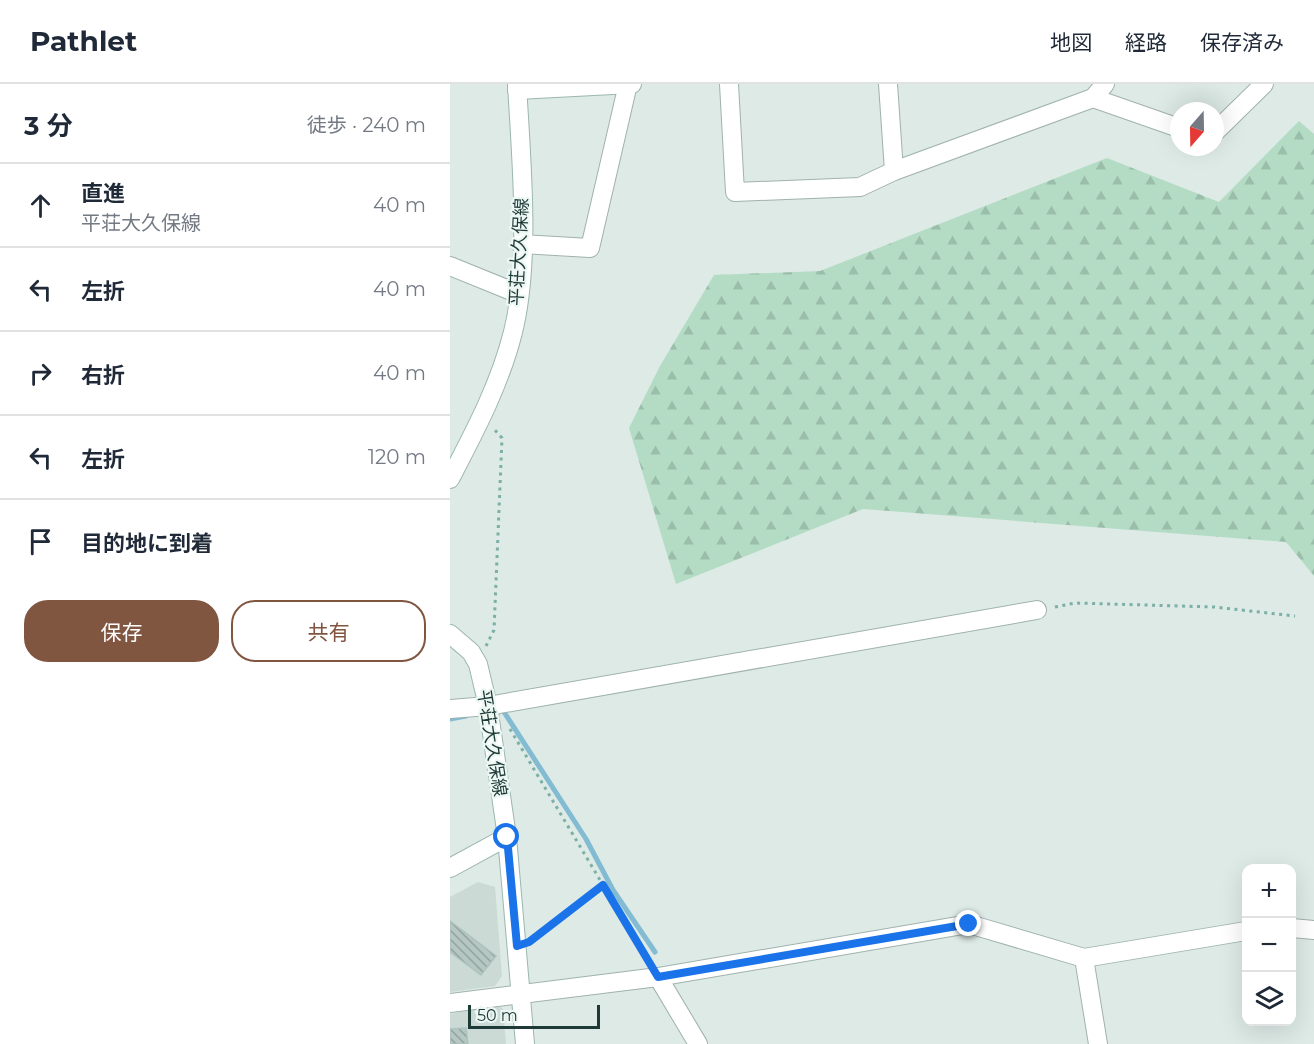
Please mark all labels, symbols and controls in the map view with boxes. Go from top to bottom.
text: Pathlet [30,24,137,58]
text: 地図 [1050,30,1092,55]
text: 経路 [1125,30,1167,55]
text: 保存済み [1200,30,1284,55]
north arrow [1170,102,1224,156]
text: 3 分 [24,110,73,142]
text: 徒歩 · 240 m [307,113,426,137]
text: 直進 [81,180,125,207]
icon: ahead [24,189,57,222]
text: 40 m [373,193,426,217]
street label: 平荘大久保線 [505,197,533,307]
text: 平荘大久保線 [81,211,201,235]
icon: left [24,273,57,306]
text: 40 m [373,277,426,301]
text: 左折 [81,278,125,305]
icon: right [24,357,57,390]
text: 40 m [373,361,426,385]
text: 右折 [81,362,125,389]
icon: left [24,441,57,474]
text: 120 m [368,445,426,469]
text: 左折 [81,446,125,473]
icon: arrive [24,525,57,558]
text: 目的地に到着 [81,530,213,557]
button: 保存 [24,600,219,662]
button: 共有 [231,600,426,662]
street label: 平荘大久保線 [473,688,511,798]
route start [493,823,519,849]
map controls [1242,864,1296,1026]
button: + [1242,864,1296,918]
route end [955,910,981,936]
button: − [1242,918,1296,972]
button: layers [1242,972,1296,1026]
scale bar [468,1002,600,1030]
text: 50 m [477,1006,518,1025]

